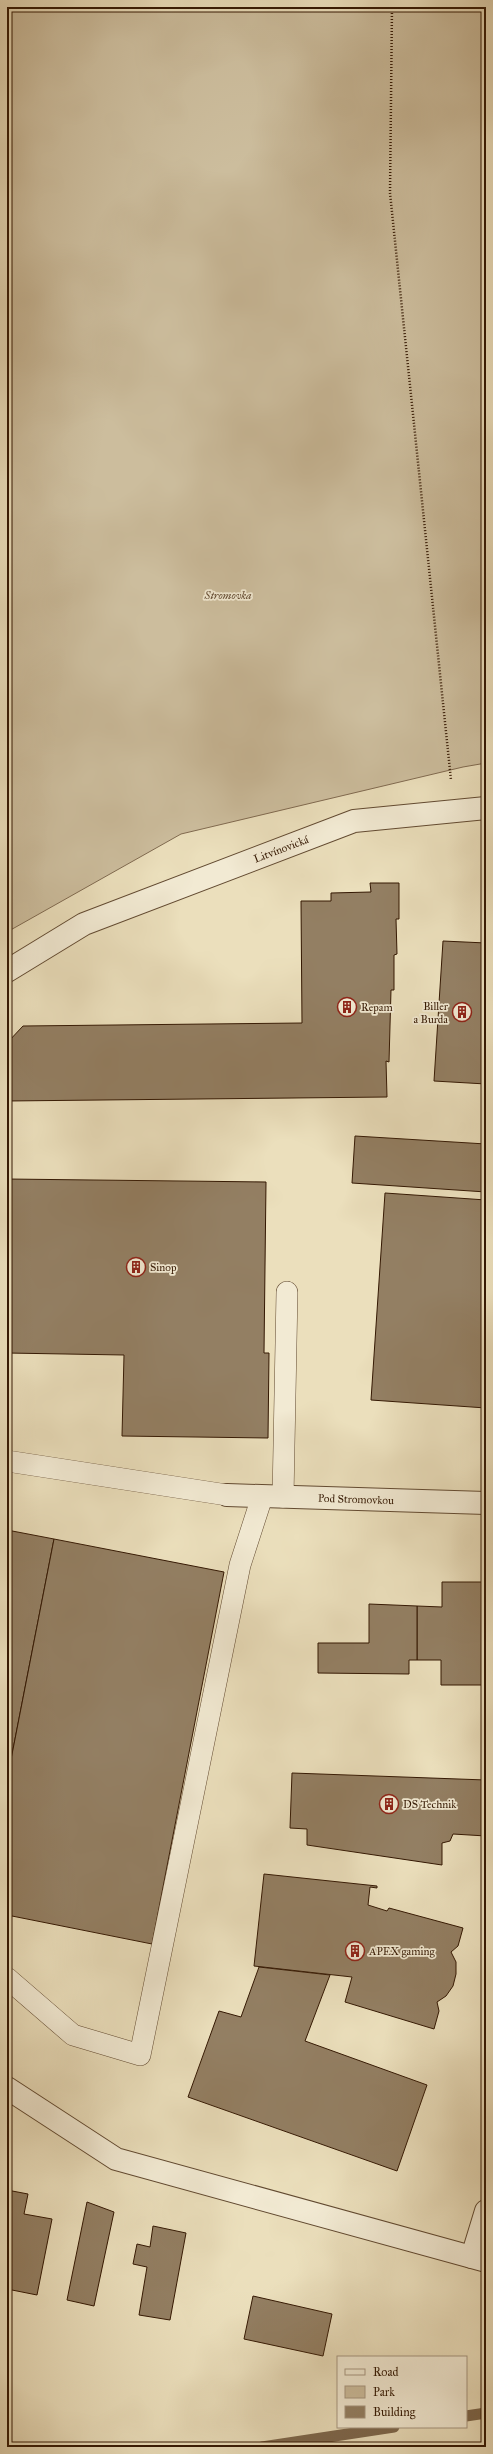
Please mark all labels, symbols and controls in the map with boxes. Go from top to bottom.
park label: Stromovka [203,589,252,602]
street label: Litvínovická [252,832,310,865]
building icon: Repam [336,996,358,1018]
place label: Biller a Burda [414,1000,449,1026]
place label: Repam [361,1001,393,1014]
building icon: Biller a Burda [451,1001,473,1023]
building icon: Sinop [125,1256,147,1278]
place label: Sinop [150,1261,177,1274]
street label: Pod Stromovkou [318,1491,394,1507]
building icon: DS Technik [378,1793,400,1815]
place label: DS Technik [403,1798,457,1811]
building icon: APEX gaming [344,1940,366,1962]
place label: APEX gaming [368,1945,435,1958]
legend [337,2356,467,2428]
text: Road [373,2365,399,2379]
text: Park [373,2385,395,2399]
text: Building [373,2405,416,2420]

